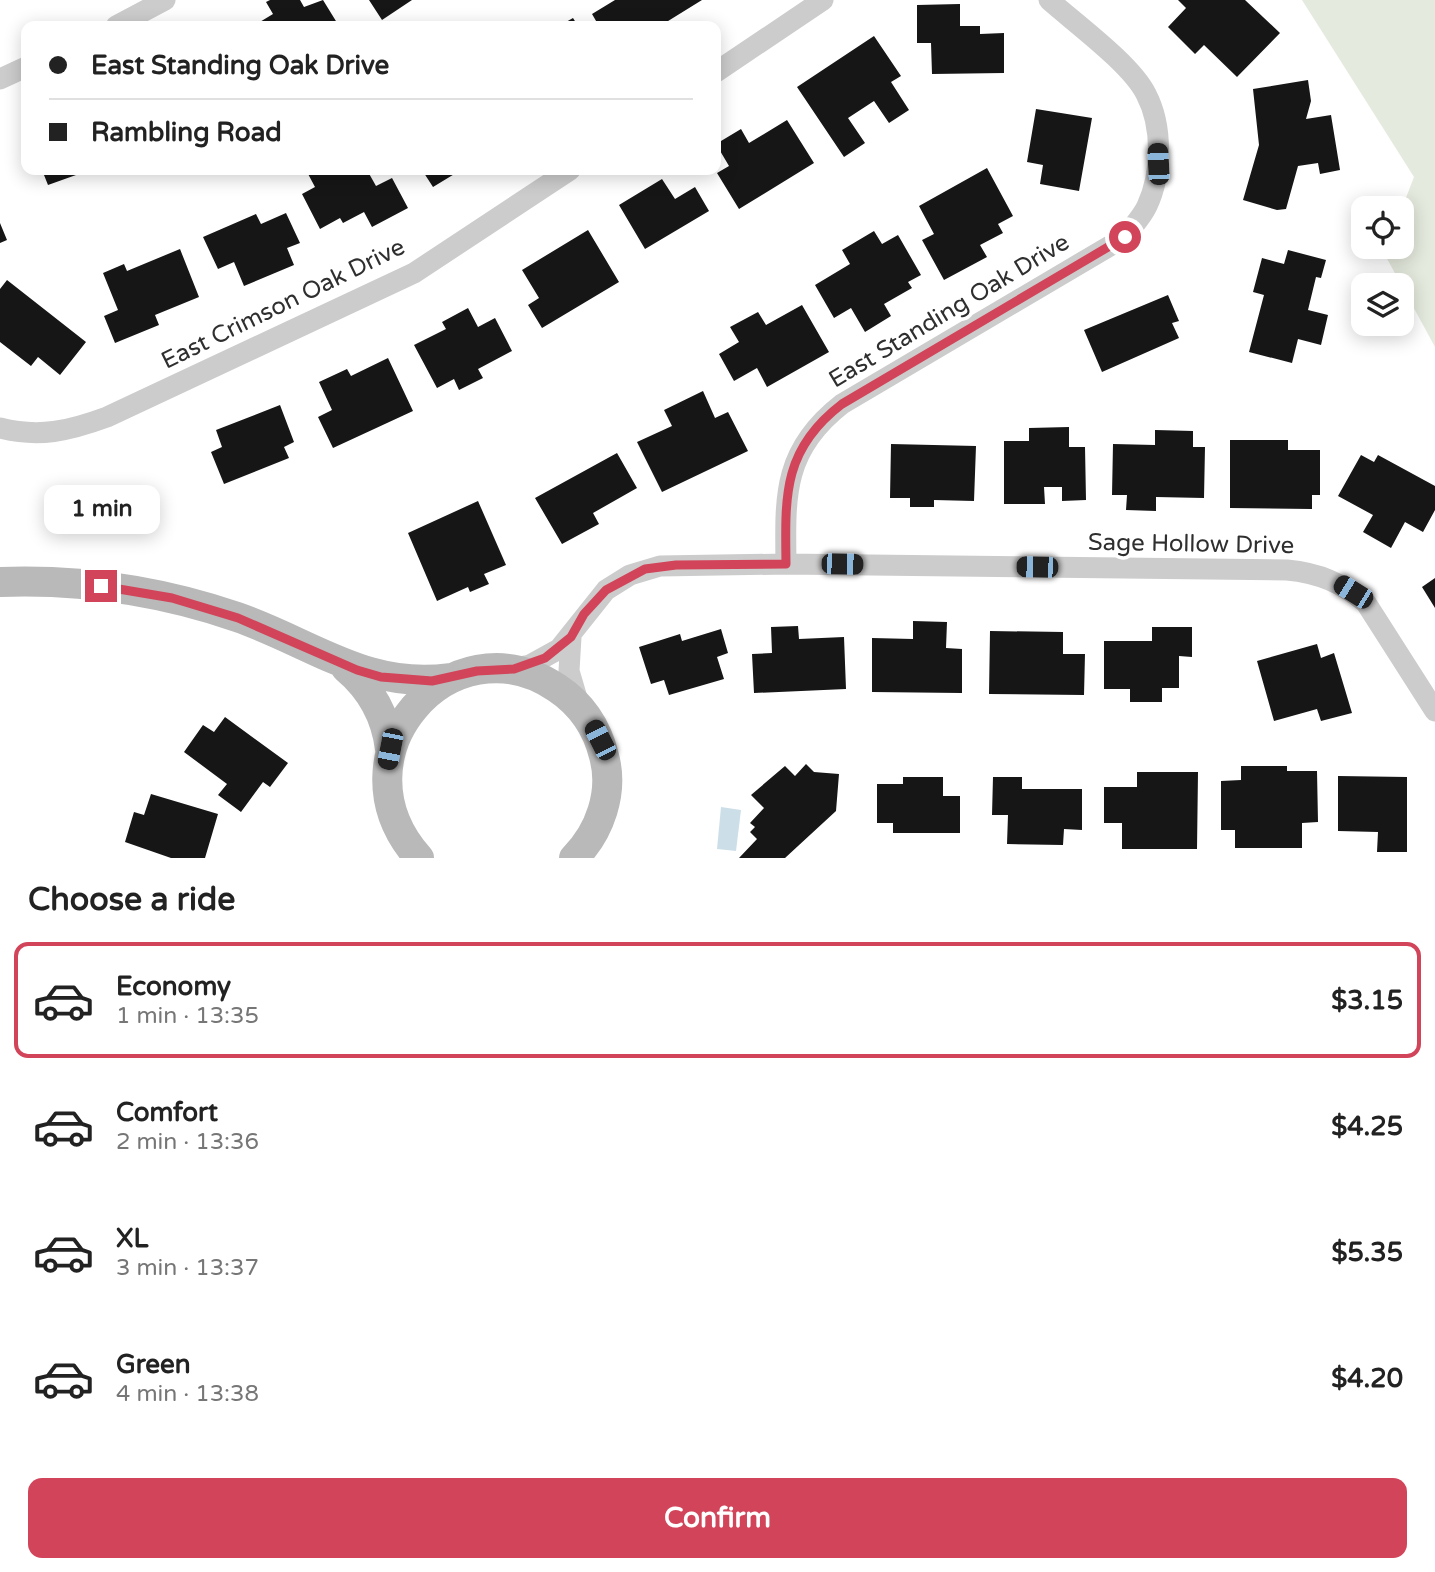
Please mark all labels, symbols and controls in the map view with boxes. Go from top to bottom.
text: East Standing Oak Drive [91,50,389,81]
text: Rambling Road [91,117,282,148]
car [1147,142,1170,186]
map controls [1351,196,1414,336]
button: locate [1351,196,1414,259]
route start [1109,221,1141,253]
street label: East Standing Oak Drive [824,228,1074,394]
street label: East Crimson Oak Drive [157,232,409,376]
button: layers [1351,273,1414,336]
callout: 1 min [43,484,159,534]
text: 1 min [71,495,133,523]
street label: Sage Hollow Drive [1088,528,1294,560]
car [821,553,864,575]
car [1016,556,1059,578]
route end [85,570,117,602]
car [1330,572,1377,612]
car [582,717,619,763]
car [376,726,405,772]
text: Choose a ride [28,881,235,919]
icon: car [32,969,95,1032]
text: Economy [116,971,231,1002]
text: $3.15 [1331,985,1403,1016]
text: 1 min · 13:35 [116,1002,259,1030]
icon: car [32,1095,95,1158]
text: Comfort [116,1097,218,1128]
text: $4.25 [1331,1111,1403,1142]
text: 2 min · 13:36 [116,1128,259,1156]
icon: car [32,1221,95,1284]
text: XL [116,1223,148,1254]
text: $5.35 [1331,1237,1403,1268]
text: 3 min · 13:37 [116,1254,259,1282]
icon: car [32,1347,95,1410]
text: Green [116,1349,191,1380]
text: $4.20 [1331,1363,1403,1394]
text: 4 min · 13:38 [116,1380,259,1408]
button: Confirm [28,1478,1407,1558]

